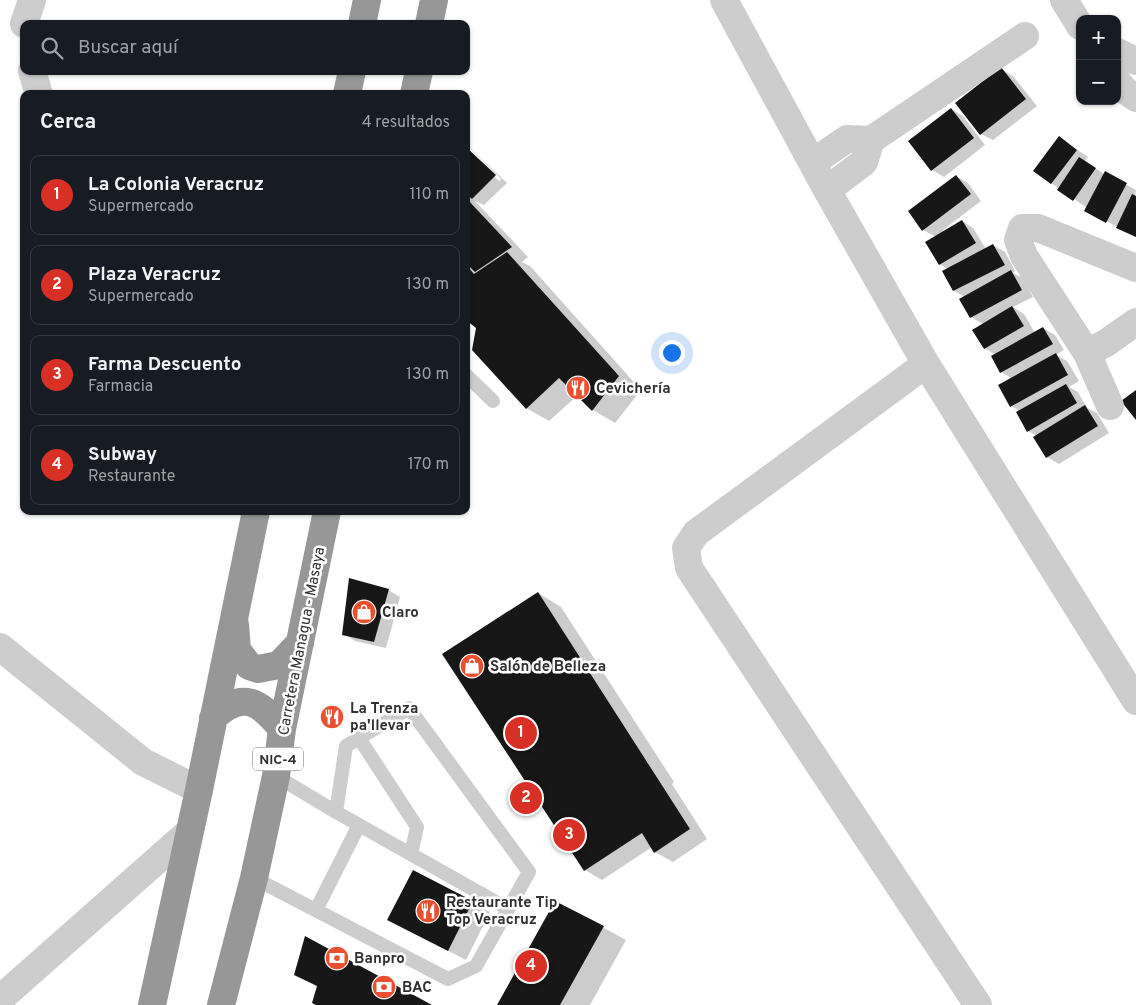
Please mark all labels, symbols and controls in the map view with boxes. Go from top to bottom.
map controls [1076,15,1121,105]
button: + [1076,15,1121,60]
search box [20,20,470,75]
icon: search [38,34,66,62]
text: Buscar aquí [78,36,178,60]
button: − [1076,60,1121,105]
text: Cerca [40,109,96,136]
text: 4 resultados [362,113,450,133]
text: La Colonia Veracruz [88,173,264,197]
text: 1 [54,185,60,205]
text: 110 m [409,185,449,205]
text: Supermercado [88,197,194,217]
text: Plaza Veracruz [88,263,221,287]
text: 2 [52,275,62,295]
text: 130 m [406,275,449,295]
text: Supermercado [88,287,194,307]
your location [659,340,685,366]
text: Farma Descuento [88,353,241,377]
text: 3 [52,365,62,385]
text: 130 m [406,365,449,385]
restaurant icon: Cevichería [565,375,591,401]
text: Farmacia [88,377,153,397]
place label: Cevichería [596,380,671,399]
text: Subway [88,443,157,467]
text: 4 [52,455,62,475]
text: 170 m [408,455,449,475]
text: Restaurante [88,467,175,487]
street label: Carretera Managua - Masaya [275,545,330,737]
shop icon: Claro [351,599,377,625]
place label: Claro [382,604,419,623]
shop icon: Salón de Belleza [459,653,485,679]
place label: Salón de Belleza [490,658,606,677]
place label: La Trenza pa'llevar [350,700,418,736]
restaurant icon: La Trenza pa'llevar [319,704,345,730]
pin: 1 [505,714,537,752]
road number: NIC-4 [253,748,303,771]
pin: 2 [510,779,542,817]
pin: 3 [553,816,585,854]
place label: Restaurante Tip Top Veracruz [446,894,557,930]
restaurant icon: Restaurante Tip Top Veracruz [415,898,441,924]
bank icon: Banpro [324,945,350,971]
pin: 4 [515,947,547,985]
place label: Banpro [354,950,405,969]
bank icon: BAC [371,974,397,1000]
place label: BAC [402,979,432,998]

